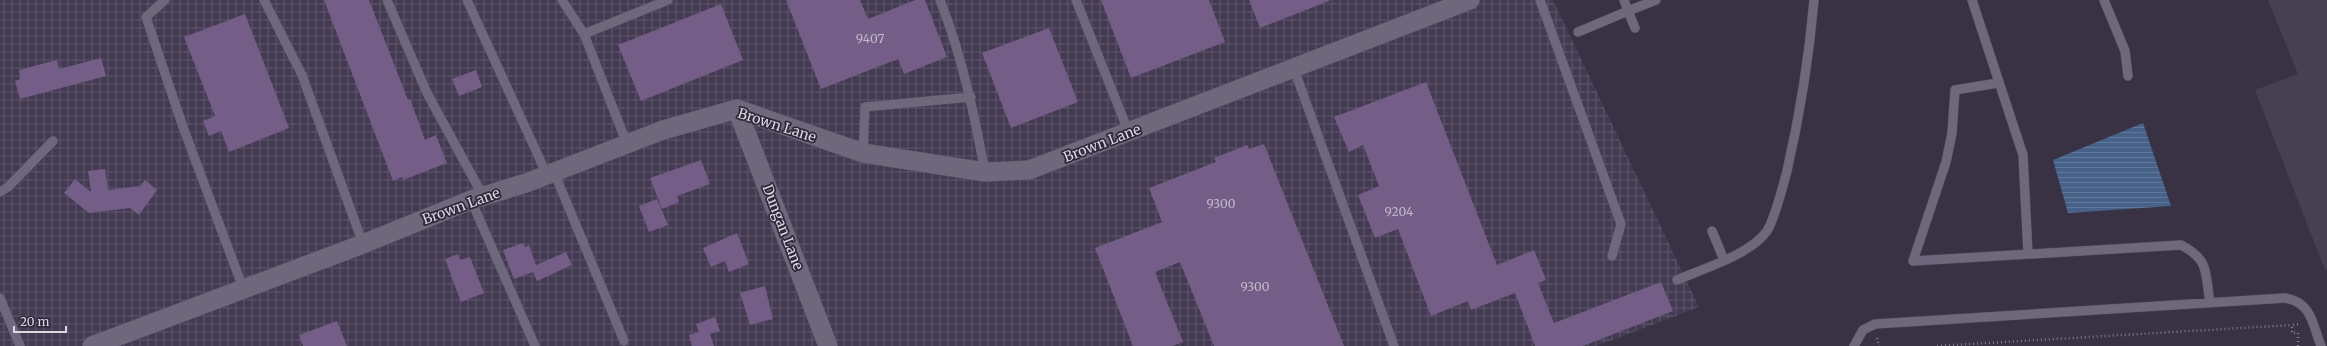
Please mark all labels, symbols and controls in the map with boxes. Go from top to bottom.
house number: 9407 [856,31,884,46]
street label: Brown Lane [736,104,818,146]
street label: Brown Lane [1061,120,1143,166]
street label: Dungan Lane [758,182,808,272]
street label: Brown Lane [420,184,502,228]
house number: 9300 [1206,196,1236,211]
house number: 9204 [1385,204,1414,219]
house number: 9300 [1240,279,1270,294]
scale bar [14,308,66,334]
text: 20 m [20,314,49,329]

